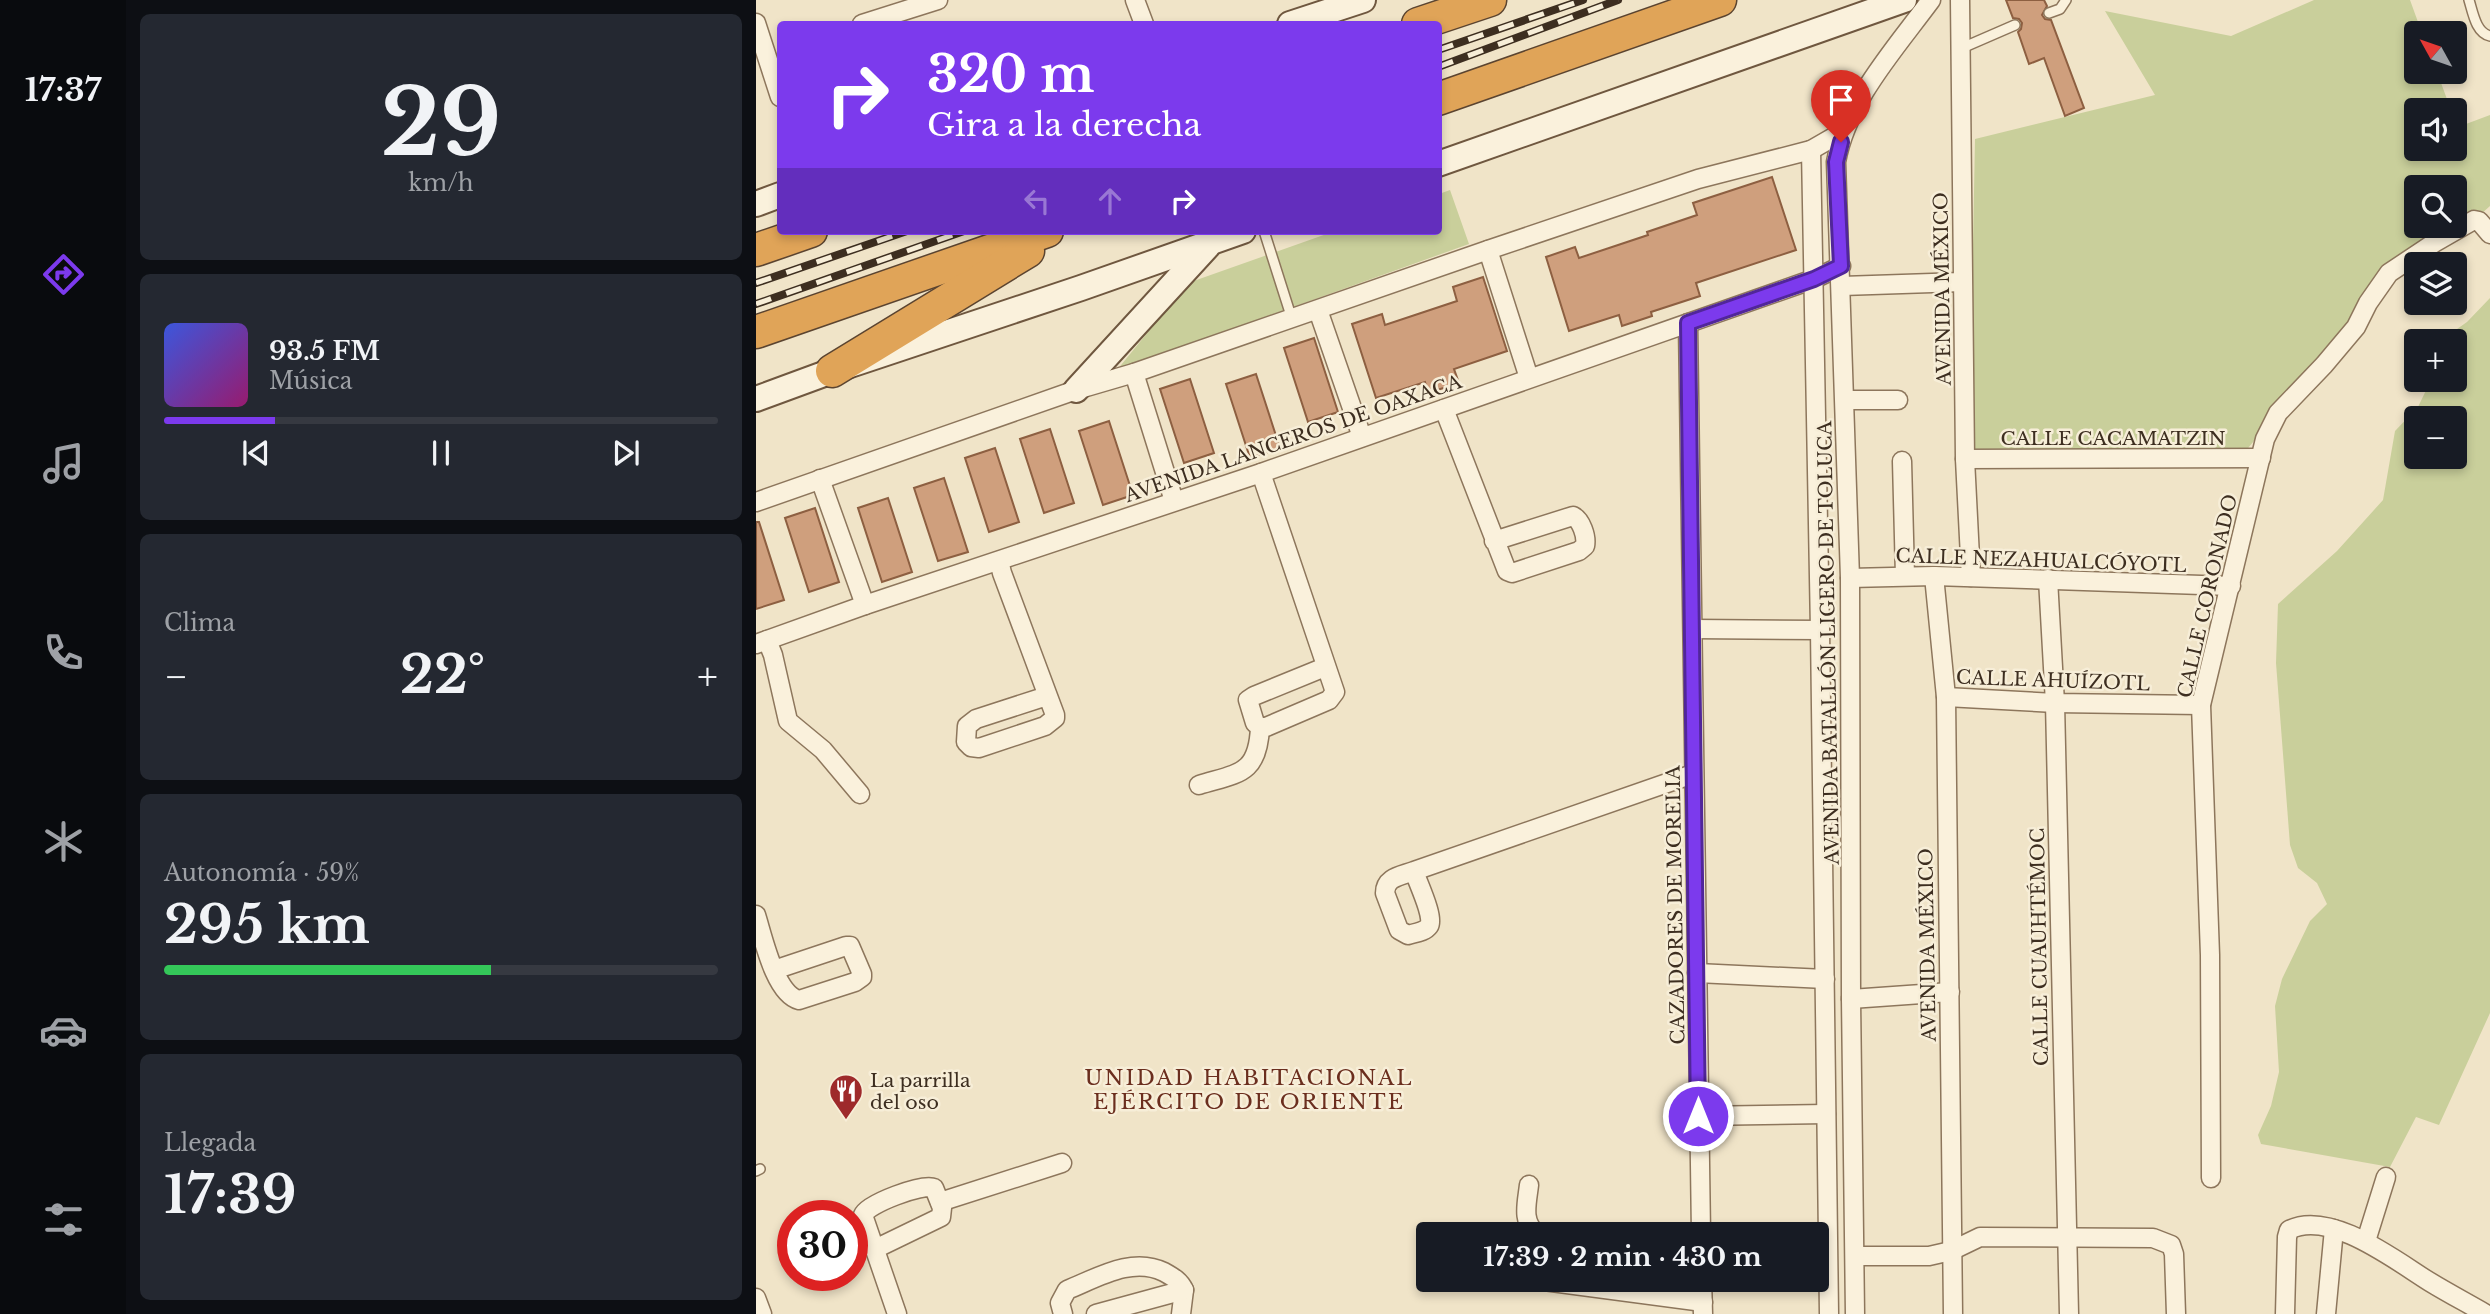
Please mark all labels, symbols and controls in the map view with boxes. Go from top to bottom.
north arrow [2404,21,2468,84]
map controls [2404,21,2467,469]
text: 320 m [927,44,1094,105]
icon: right [812,49,903,140]
text: 29 [381,67,501,180]
text: 17:37 [25,70,101,110]
pin [1811,70,1871,142]
icon: arrive [1822,81,1860,119]
button: sound [2404,98,2467,161]
text: Gira a la derecha [927,105,1201,145]
text: km/h [408,169,474,197]
button: search [2404,175,2467,238]
icon: left [1018,182,1056,220]
icon: ahead [1091,182,1129,220]
icon: right [1164,182,1202,220]
street label: AVENIDA MÉXICO [1929,192,1956,387]
icon: directions [39,250,88,299]
button: layers [2404,252,2467,315]
button: + [2404,329,2467,392]
text: 93.5 FM [269,335,380,367]
text: Música [269,367,352,395]
street label: AVENIDA LANCEROS DE OAXACA [1121,370,1465,507]
button: − [2404,406,2467,469]
street label: AVENIDA BATALLÓN LIGERO DE TOLUCA [1813,421,1844,866]
street label: CALLE CACAMATZIN [2000,427,2226,450]
icon: previous [237,434,275,472]
icon: pause [422,434,460,472]
icon: next [607,434,645,472]
icon: music [39,439,88,488]
street label: CALLE CORONADO [2173,492,2242,700]
street label: CALLE NEZAHUALCÓYOTL [1895,544,2187,577]
text: Clima [164,609,235,637]
icon: phone [39,628,88,677]
text: 22° [400,643,485,707]
text: − [164,653,188,700]
text: + [697,653,718,700]
street label: CALLE AHUÍZOTL [1956,666,2151,695]
street label: CAZADORES DE MORELIA [1662,765,1689,1045]
icon: climate [39,817,88,866]
street label: CALLE CUAUHTÉMOC [2026,828,2053,1066]
street label: AVENIDA MÉXICO [1914,848,1941,1043]
text: Autonomía · 59% [164,859,360,887]
text: 295 km [164,893,370,957]
icon: car [39,1006,88,1055]
district label: UNIDAD HABITACIONAL EJÉRCITO DE ORIENTE [1085,1065,1414,1115]
place label: La parrilla del oso [870,1069,971,1114]
restaurant icon: La parrilla del oso [827,1072,865,1121]
position arrow [1661,1079,1735,1153]
text: Llegada [164,1129,256,1157]
text: 17:39 [164,1163,296,1227]
icon: filters [39,1195,88,1244]
speed limit sign: 30 [777,1200,868,1291]
text: 17:39 · 2 min · 430 m [1483,1241,1762,1273]

